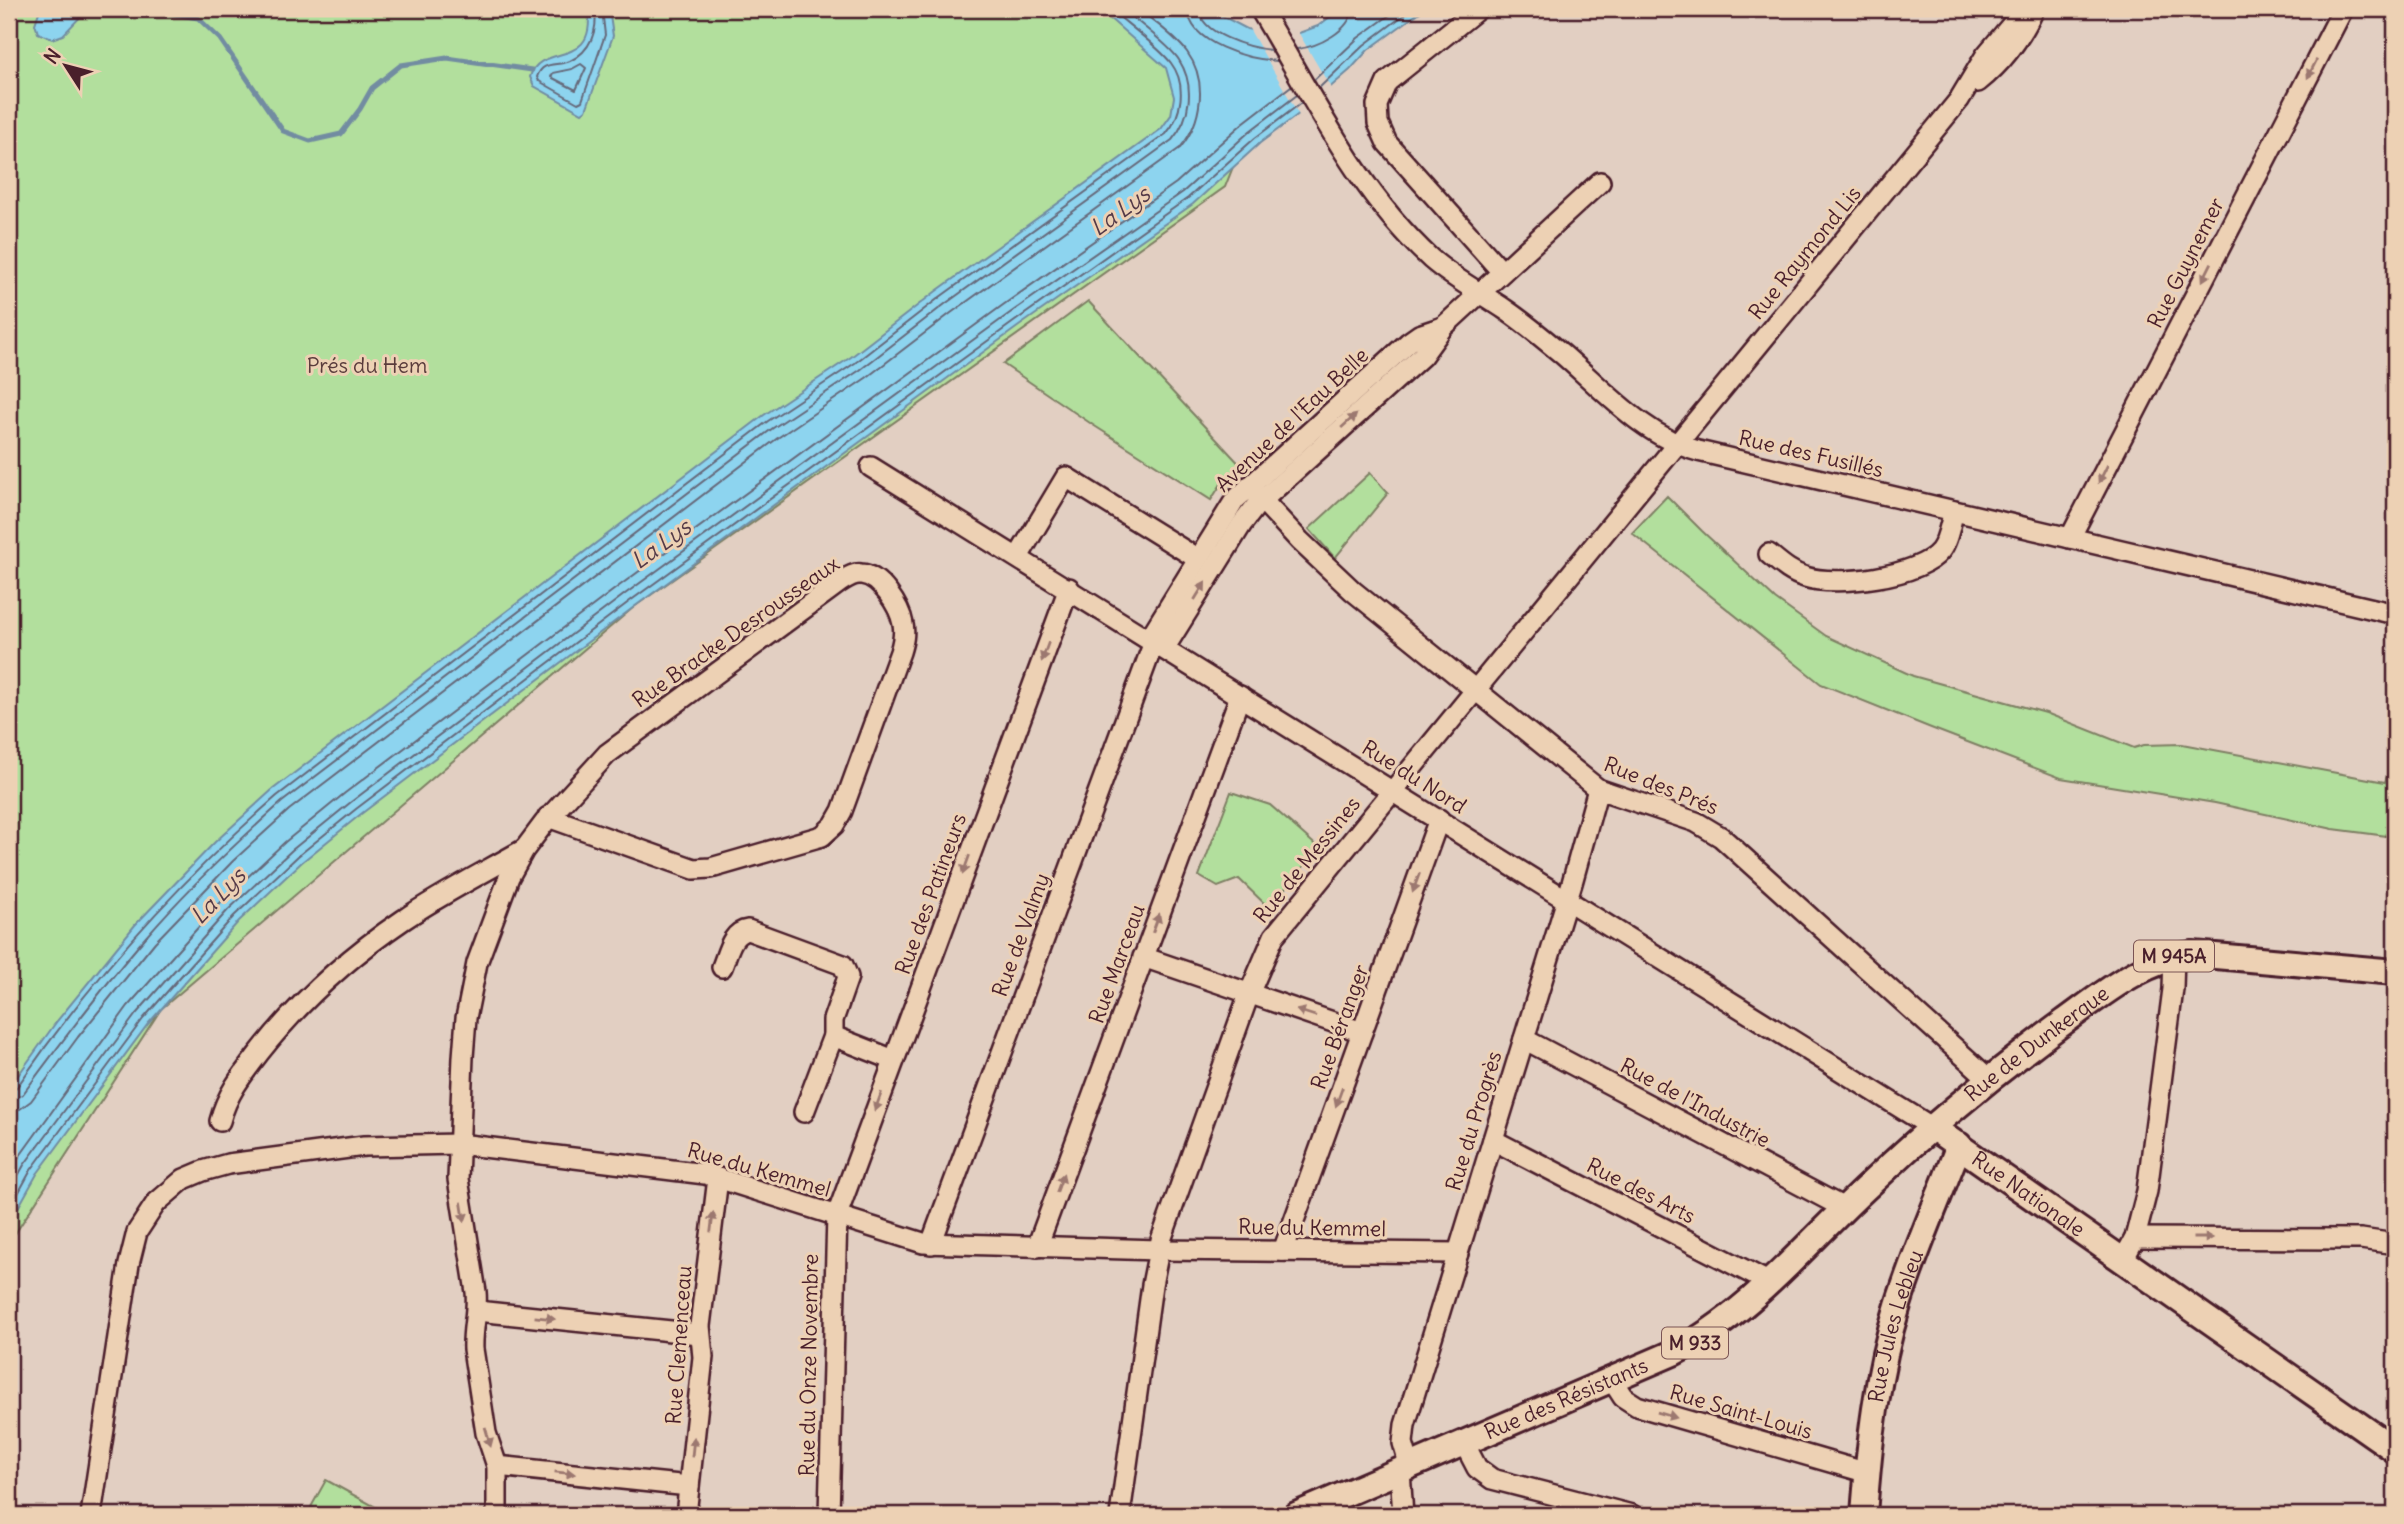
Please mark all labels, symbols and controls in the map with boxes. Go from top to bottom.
north arrow [32,32,102,102]
text: N [39,44,66,68]
one-way arrow [2306,60,2318,80]
water label: La Lys [1084,178,1156,242]
street label: Rue Raymond Lis [1742,180,1867,325]
street label: Rue Guynemer [2141,193,2230,332]
one-way arrow [2202,262,2214,282]
street label: Avenue de l'Eau Belle [1209,342,1374,498]
park label: Prés du Hem [307,352,427,379]
one-way arrow [1340,414,1357,430]
street label: Rue des Fusillés [1736,424,1886,483]
one-way arrow [2097,464,2109,484]
water label: La Lys [625,511,697,575]
street label: Rue Bracke Desrousseaux [627,550,844,713]
one-way arrow [1193,581,1206,600]
one-way arrow [1040,642,1051,663]
street label: Rue du Nord [1357,734,1472,819]
street label: Rue des Prés [1600,750,1722,821]
street label: Rue de Messines [1247,791,1366,929]
street label: Rue des Patineurs [889,810,972,978]
one-way arrow [960,855,971,876]
water label: La Lys [184,860,252,930]
street label: Rue de Valmy [986,869,1055,1000]
one-way arrow [1410,873,1421,894]
street label: Rue Marceau [1083,901,1151,1027]
one-way arrow [1151,913,1162,934]
road number: M 945A [2134,940,2214,972]
street label: Rue Béranger [1304,960,1375,1093]
street label: Rue de Dunkerque [1959,980,2114,1107]
one-way arrow [1295,1008,1316,1018]
street label: Rue du Progrès [1439,1048,1508,1194]
street label: Rue de l'Industrie [1616,1052,1775,1153]
one-way arrow [1333,1087,1344,1108]
one-way arrow [873,1091,884,1112]
street label: Rue du Kemmel [684,1136,834,1203]
street label: Rue Nationale [1967,1145,2090,1243]
street label: Rue des Arts [1582,1152,1700,1229]
one-way arrow [1055,1172,1066,1193]
one-way arrow [458,1201,469,1223]
one-way arrow [707,1211,718,1233]
street label: Rue du Kemmel [1238,1213,1386,1242]
one-way arrow [2192,1232,2214,1244]
street label: Rue Jules Lebleu [1862,1246,1929,1404]
street label: Rue du Onze Novembre [793,1253,824,1477]
street label: Rue Clemenceau [659,1265,698,1425]
one-way arrow [534,1312,556,1323]
road number: M 933 [1662,1328,1728,1358]
street label: Rue des Résistants [1480,1351,1652,1446]
street label: Rue Saint-Louis [1667,1378,1816,1445]
one-way arrow [1657,1410,1678,1420]
one-way arrow [484,1427,494,1448]
one-way arrow [688,1436,699,1458]
one-way arrow [554,1468,576,1479]

